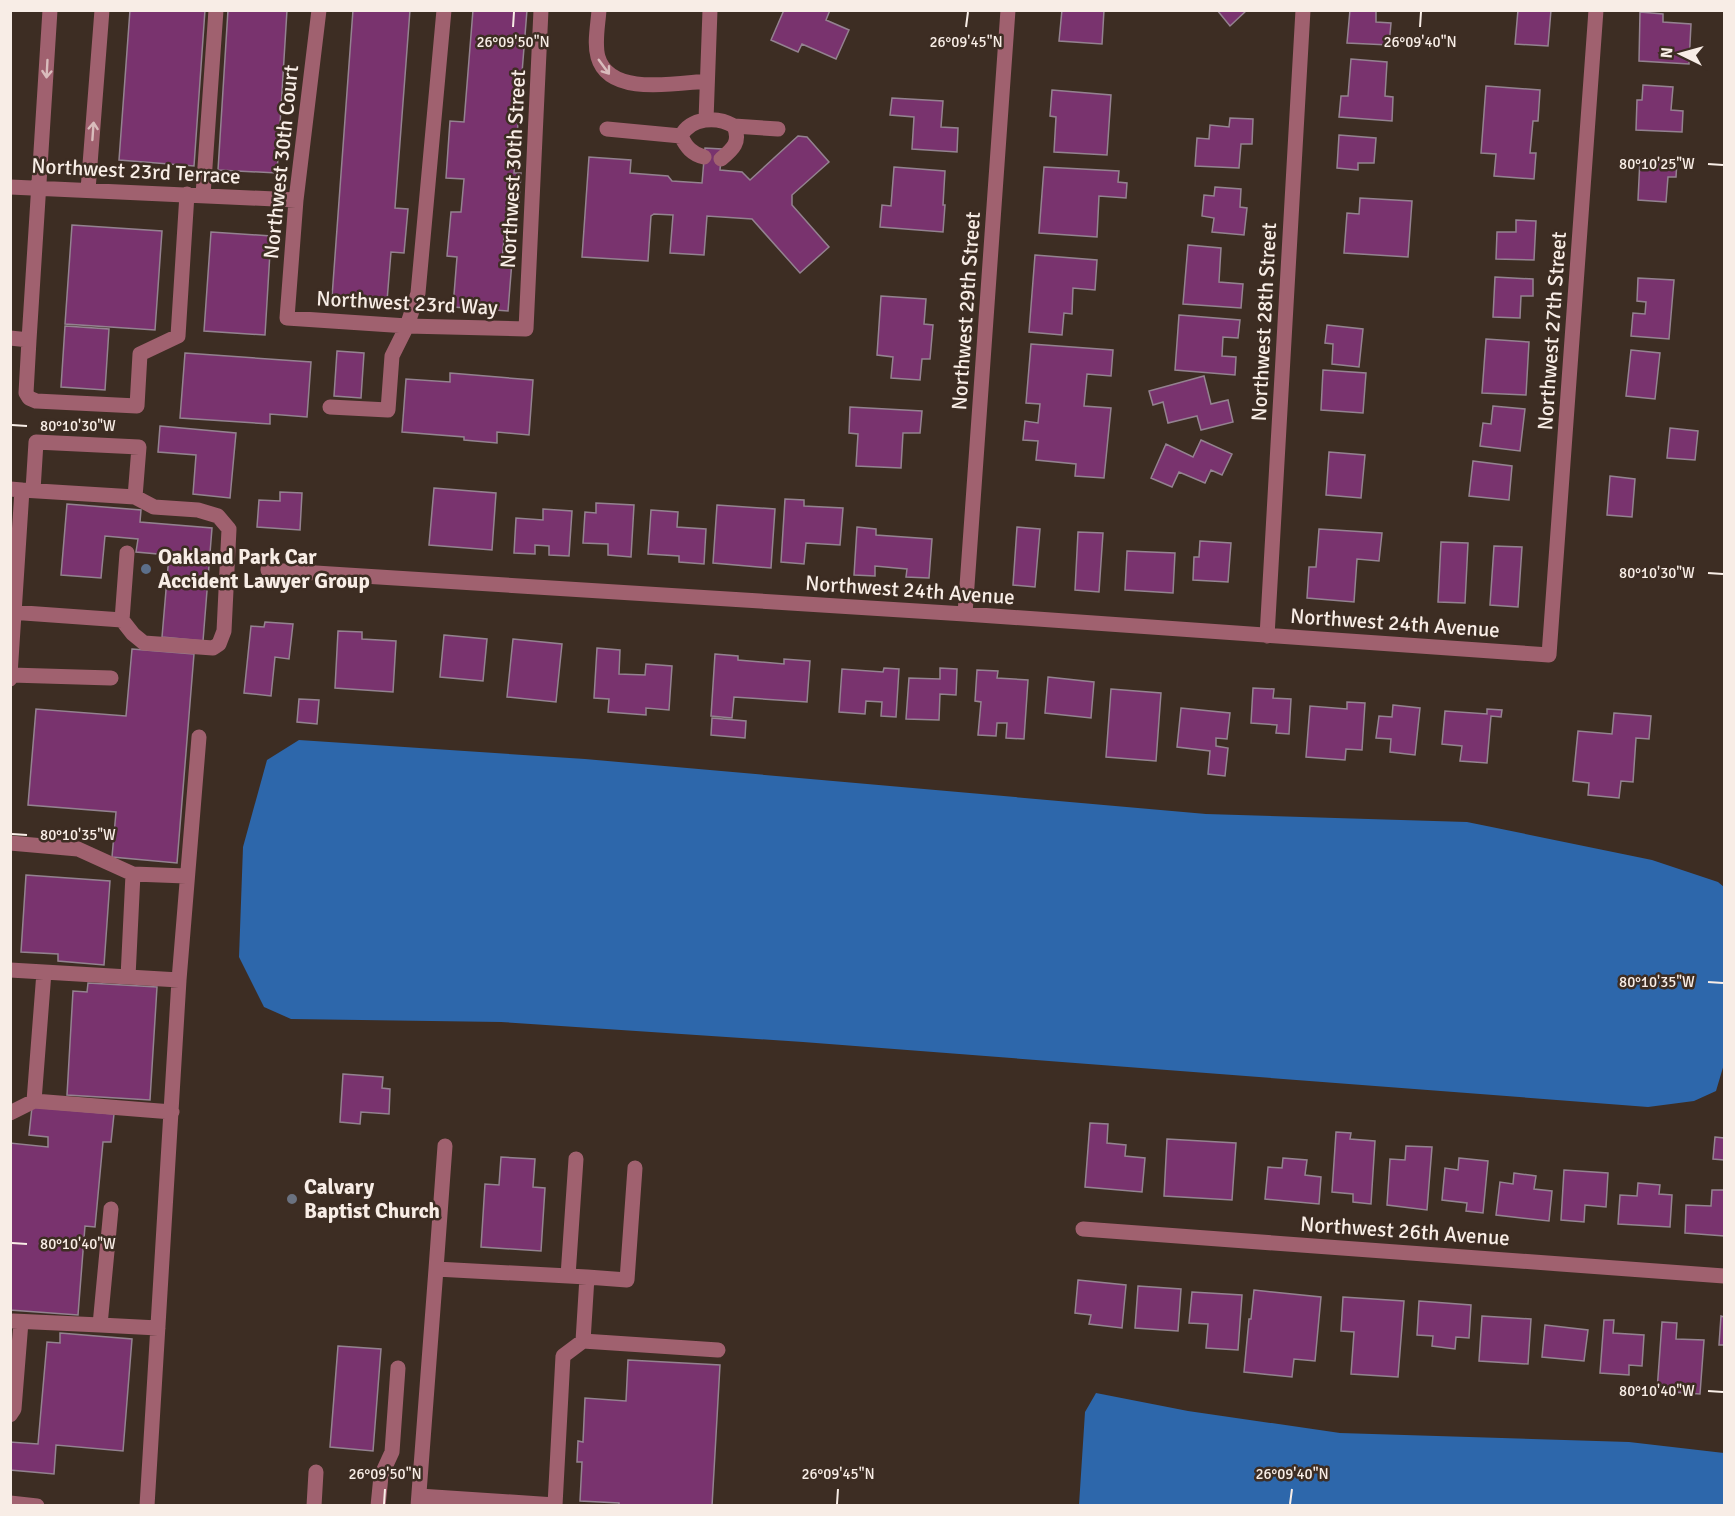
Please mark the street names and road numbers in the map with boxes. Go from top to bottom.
street label: Northwest 30th Court [258,64,304,260]
street label: Northwest 30th Street [495,69,531,269]
street label: Northwest 23rd Terrace [31,153,241,189]
street label: Northwest 29th Street [946,211,986,411]
street label: Northwest 28th Street [1246,222,1282,422]
street label: Northwest 27th Street [1532,231,1572,431]
street label: Northwest 23rd Way [316,285,499,321]
street label: Northwest 24th Avenue [804,570,1016,610]
street label: Northwest 24th Avenue [1289,603,1501,643]
street label: Northwest 26th Avenue [1299,1211,1511,1251]

